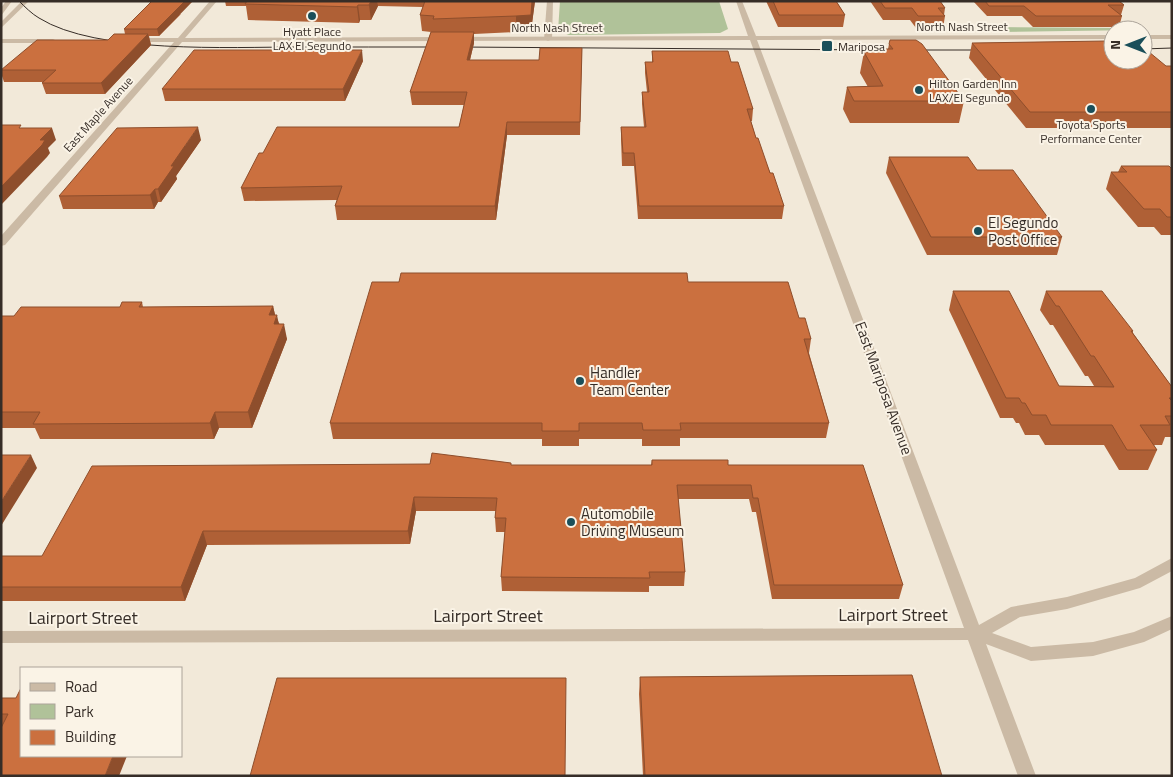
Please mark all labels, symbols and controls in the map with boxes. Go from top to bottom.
marker: Hyatt Place LAX El Segundo [306,10,318,22]
street label: North Nash Street [916,17,1009,36]
street label: North Nash Street [511,18,604,37]
north arrow [1103,20,1153,70]
place label: Hyatt Place LAX El Segundo [273,22,351,55]
place label: Mariposa [838,37,885,56]
marker: Mariposa [820,39,834,53]
text: N [1104,40,1125,50]
street label: East Maple Avenue [59,72,137,156]
place label: Hilton Garden Inn LAX/El Segundo [929,74,1017,107]
marker: Hilton Garden Inn LAX/El Segundo [913,84,925,96]
marker: Toyota Sports Performance Center [1085,103,1097,115]
place label: Toyota Sports Performance Center [1040,115,1142,148]
place label: El Segundo Post Office [988,211,1058,251]
marker: El Segundo Post Office [972,225,984,237]
street label: East Mariposa Avenue [849,318,919,458]
place label: Handler Team Center [590,361,669,401]
marker: Handler Team Center [574,375,586,387]
place label: Automobile Driving Museum [581,502,684,542]
marker: Automobile Driving Museum [565,516,577,528]
street label: Lairport Street [838,601,949,628]
street label: Lairport Street [433,602,544,629]
street label: Lairport Street [28,604,139,631]
legend [20,667,182,757]
text: Road [65,675,97,698]
text: Park [65,700,94,723]
text: Building [65,725,116,748]

